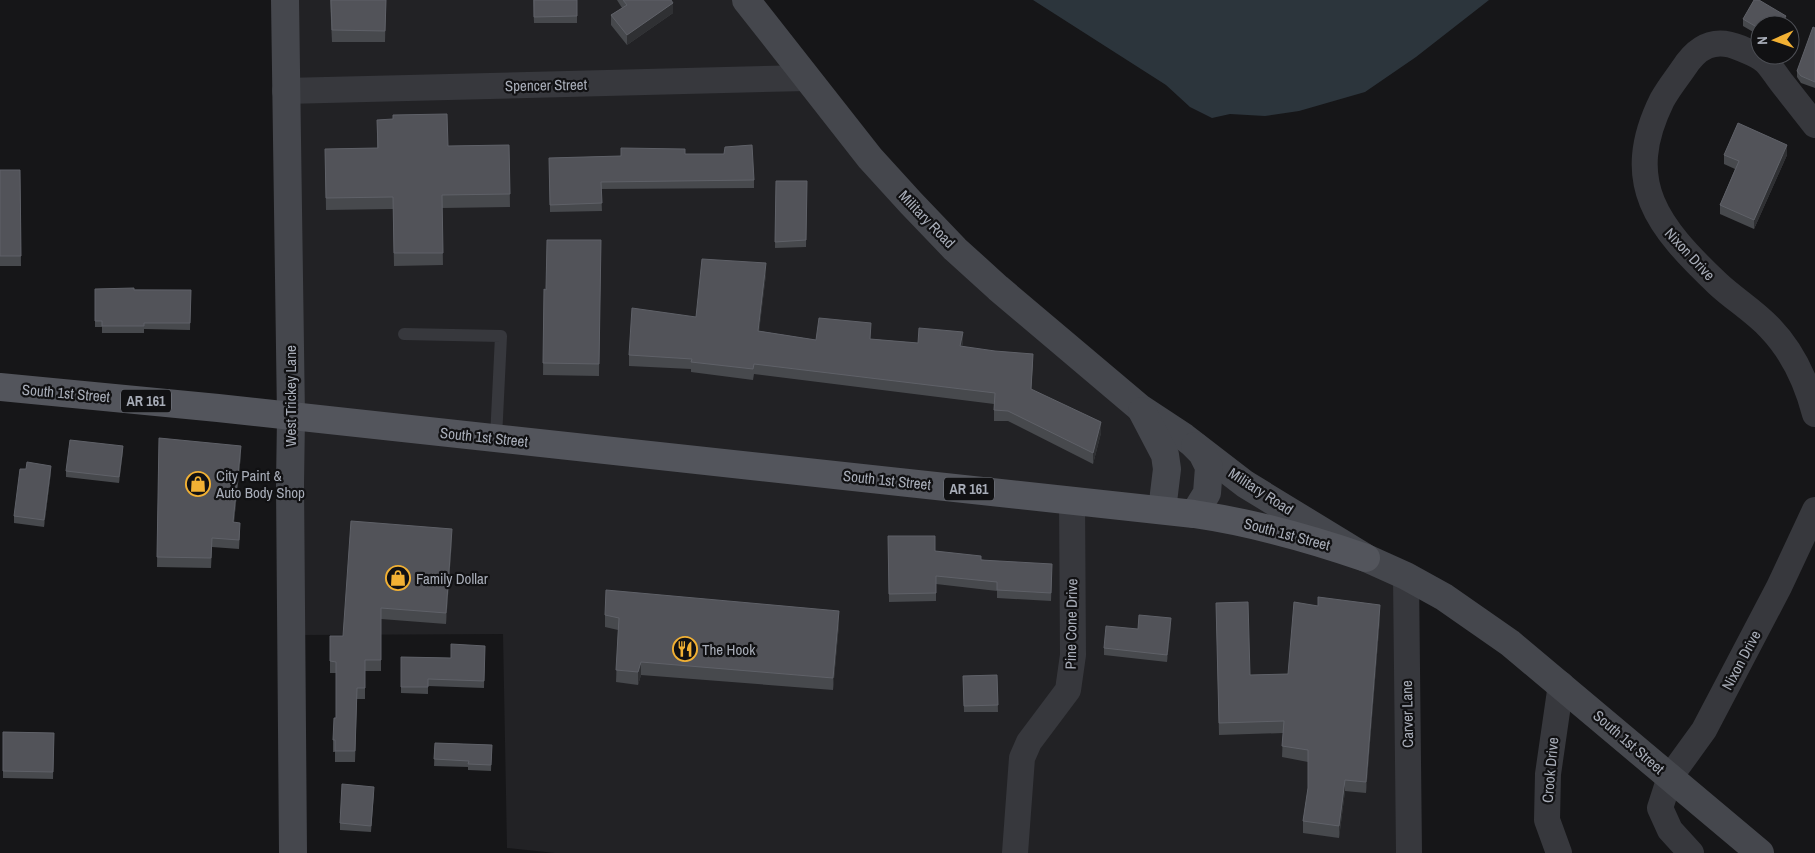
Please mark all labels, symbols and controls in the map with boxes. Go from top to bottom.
north arrow [1750,15,1800,65]
text: N [1753,36,1771,45]
street label: Spencer Street [505,74,588,96]
street label: Military Road [894,185,960,253]
street label: Nixon Drive [1660,223,1720,285]
street label: West Trickey Lane [280,345,301,447]
street label: South 1st Street [21,379,111,407]
road number: AR 161 [121,390,171,412]
street label: South 1st Street [439,422,530,452]
street label: Military Road [1225,462,1297,520]
place label: City Paint & Auto Body Shop [215,465,305,503]
street label: South 1st Street [842,465,933,495]
shop icon: City Paint & Auto Body Shop [185,471,211,497]
road number: AR 161 [944,478,994,500]
street label: South 1st Street [1242,512,1333,556]
shop icon: Family Dollar [385,565,411,591]
place label: Family Dollar [416,568,488,589]
street label: Pine Cone Drive [1060,578,1082,670]
street label: Nixon Drive [1716,626,1766,694]
restaurant icon: The Hook [672,636,698,662]
place label: The Hook [702,639,756,660]
street label: Carver Lane [1396,680,1418,748]
street label: South 1st Street [1589,705,1670,779]
street label: Crook Drive [1537,736,1563,804]

